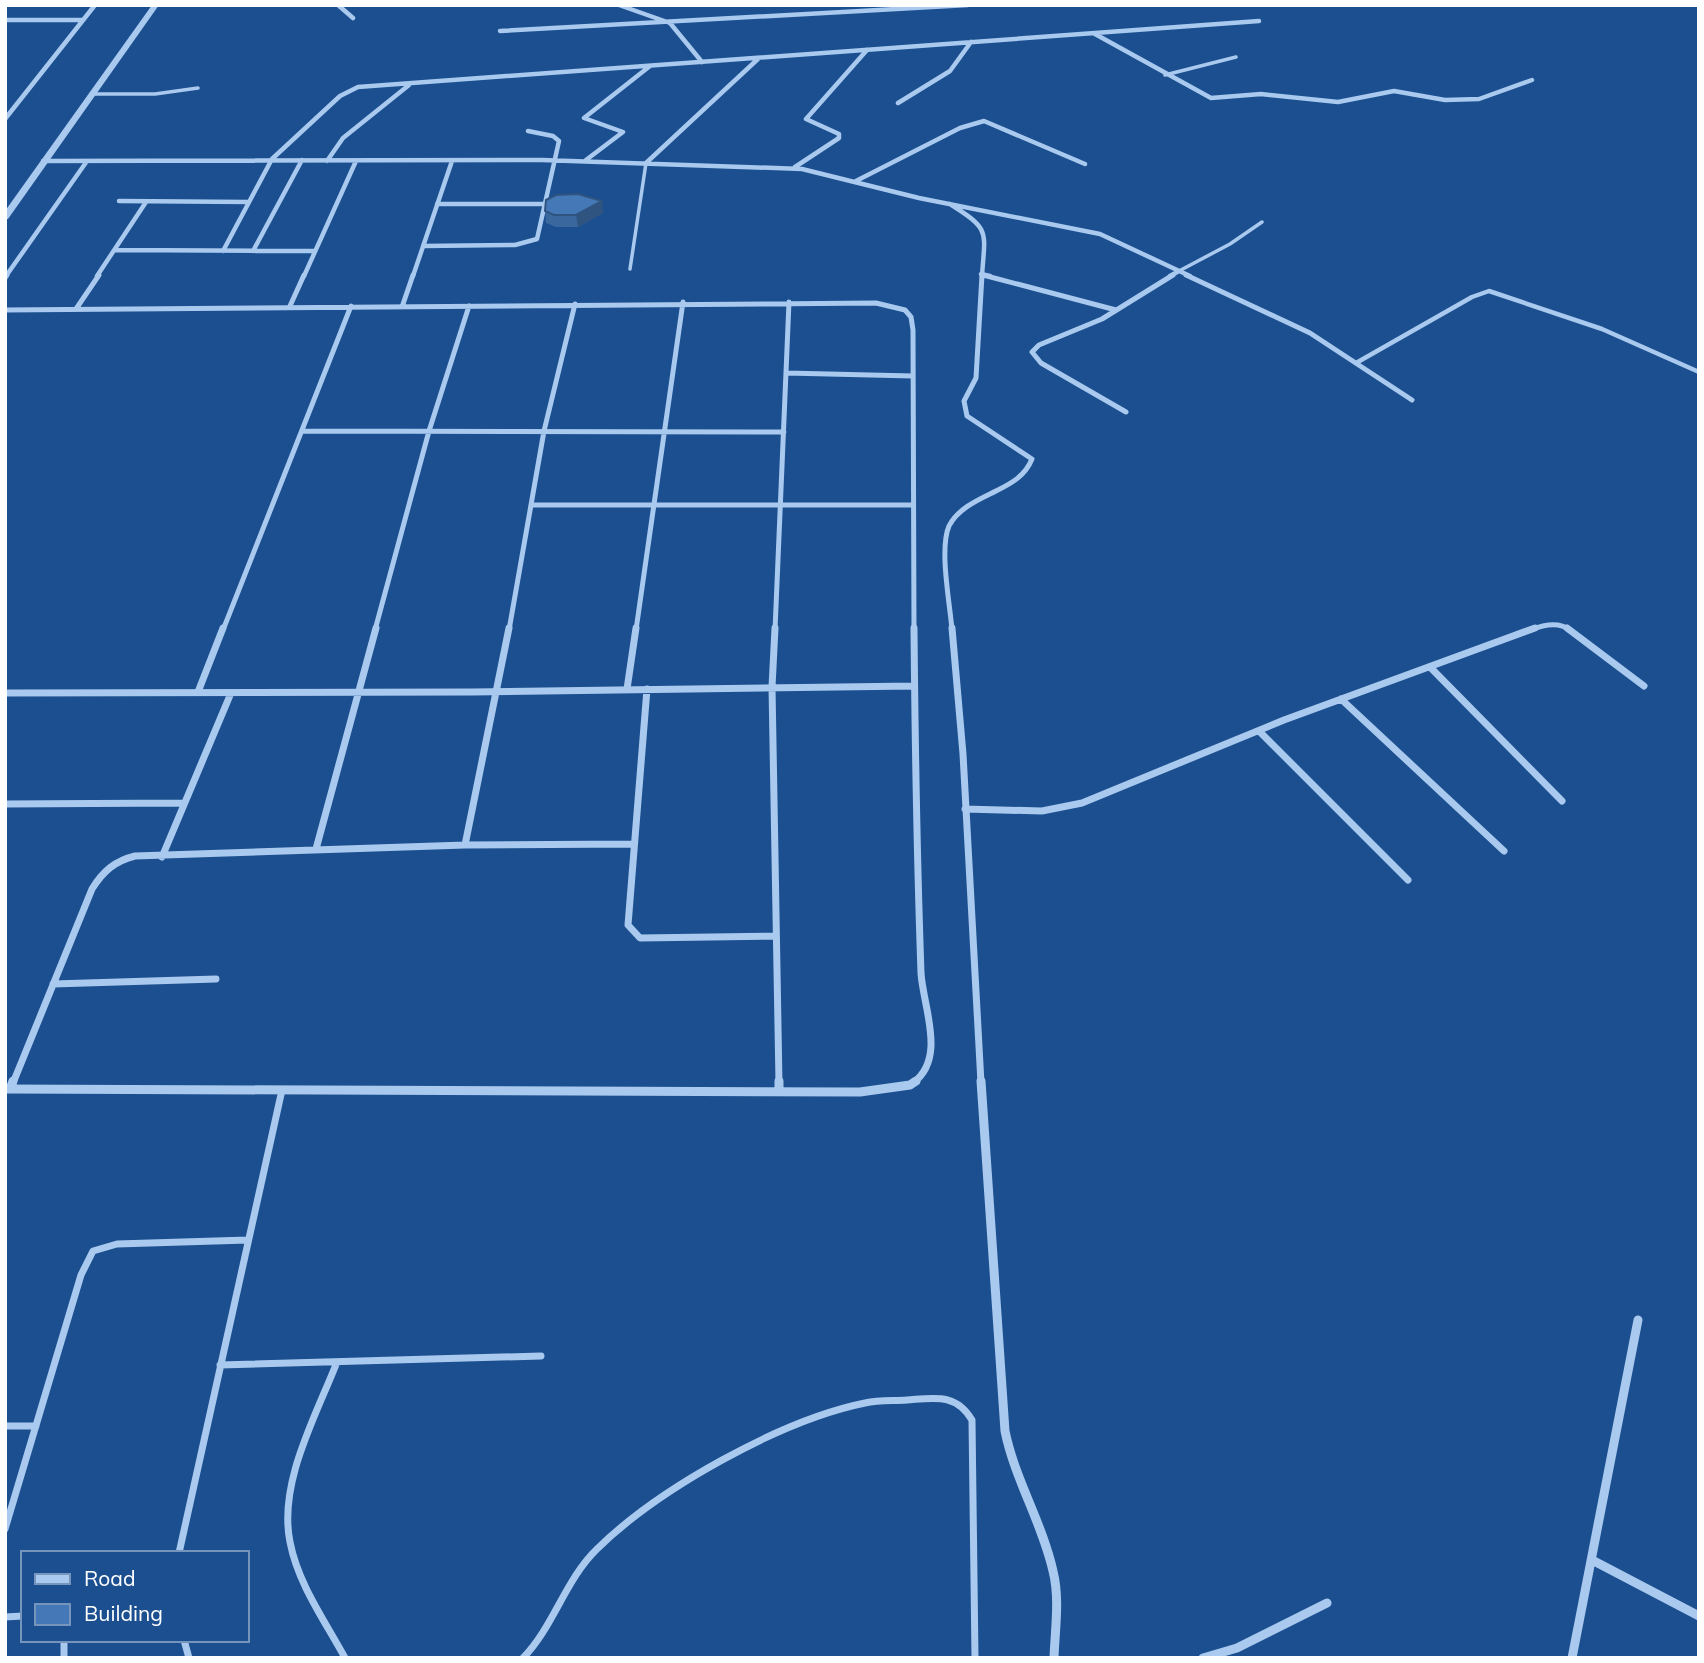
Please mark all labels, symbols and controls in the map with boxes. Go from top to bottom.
legend [21,1551,248,1642]
text: Road [84,1565,135,1591]
text: Building [84,1600,163,1626]

